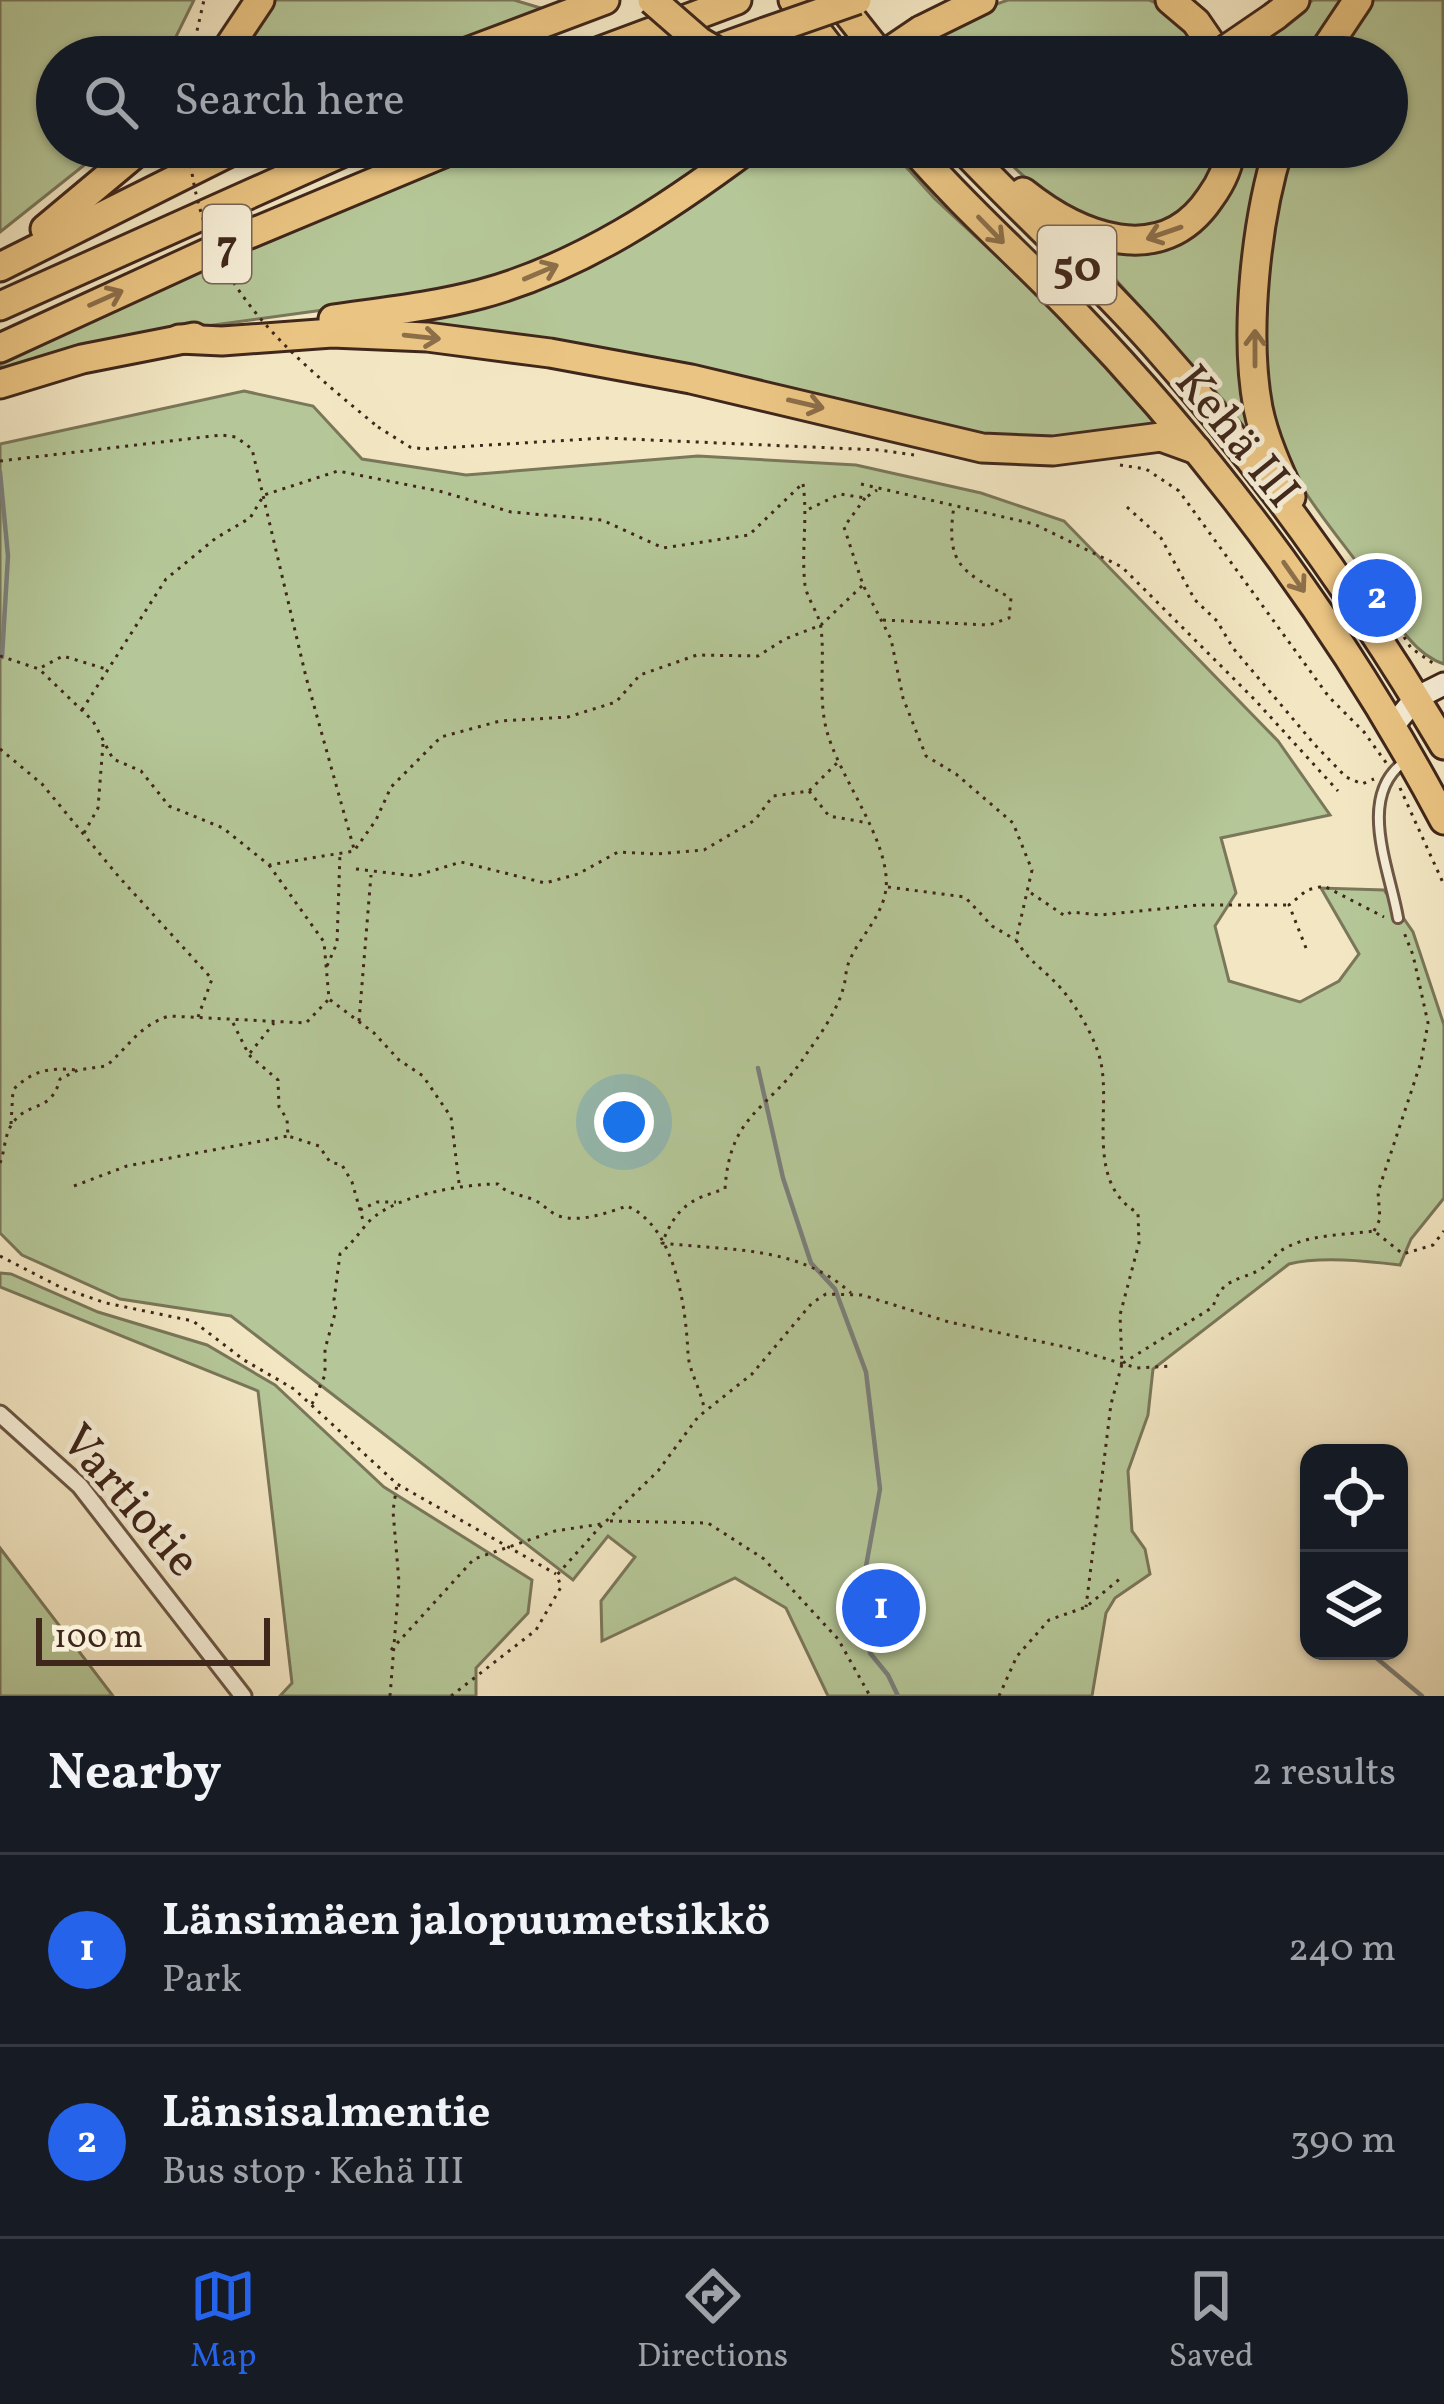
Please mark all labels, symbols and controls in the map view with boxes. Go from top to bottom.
search box [36,36,1408,168]
icon: search [78,69,144,135]
text: Search here [174,71,405,134]
road number: 7 [203,205,251,283]
one-way arrow [976,215,1004,244]
one-way arrow [1145,224,1183,246]
road number: 50 [1038,226,1116,304]
one-way arrow [522,259,558,281]
one-way arrow [87,286,123,308]
one-way arrow [402,326,441,349]
one-way arrow [1244,329,1266,368]
street label: Kehä III [1157,352,1314,524]
one-way arrow [786,394,824,416]
pin: 2 [1338,553,1416,643]
one-way arrow [1281,560,1306,594]
your location [594,1092,654,1152]
street label: Vartiotie [43,1411,214,1593]
map controls [1300,1444,1408,1660]
button: locate [1300,1444,1408,1552]
button: layers [1300,1552,1408,1660]
pin: 1 [842,1563,920,1653]
scale bar [36,1612,270,1665]
text: 100 m [54,1616,143,1662]
text: Nearby [48,1739,222,1810]
text: 2 results [1252,1747,1396,1801]
text: Länsimäen jalopuumetsikkö [162,1891,770,1954]
text: 1 [79,1923,95,1977]
text: 240 m [1288,1923,1396,1977]
text: Park [162,1954,242,2008]
text: Länsisalmentie [162,2083,490,2146]
text: 2 [77,2115,97,2169]
text: 390 m [1290,2115,1396,2169]
text: Bus stop · Kehä III [162,2146,464,2200]
tab: Map [190,2263,256,2381]
tab: Directions [637,2263,788,2381]
tab: Saved [1169,2263,1254,2381]

